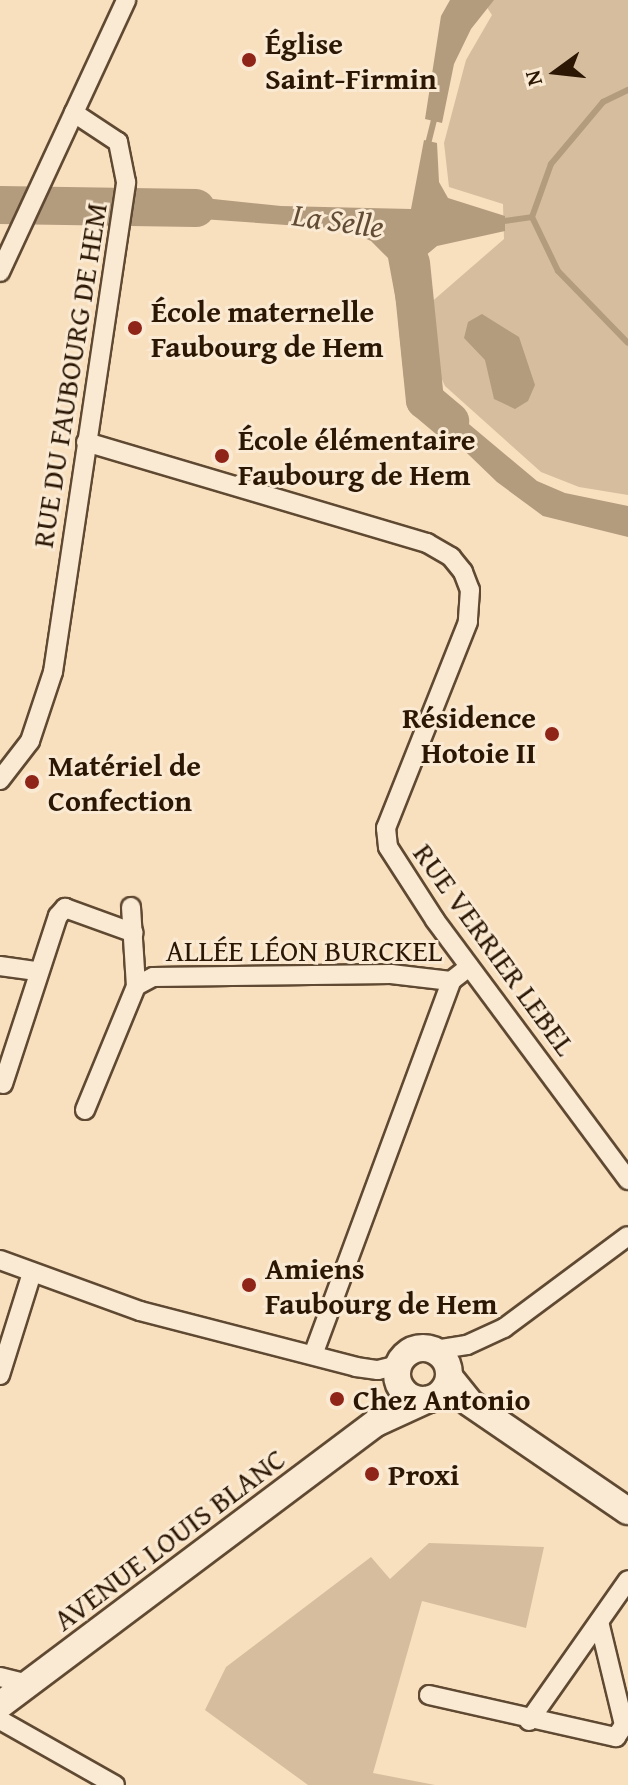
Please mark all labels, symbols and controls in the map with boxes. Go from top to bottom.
place label: Église Saint-Firmin [265,25,437,96]
north arrow [516,32,596,112]
marker: Église Saint-Firmin [240,51,258,69]
text: N [515,67,550,89]
water label: La Selle [290,196,386,246]
street label: RUE DU FAUBOURG DE HEM [24,200,114,550]
place label: École maternelle Faubourg de Hem [151,293,384,364]
marker: École maternelle Faubourg de Hem [126,319,144,337]
place label: École élémentaire Faubourg de Hem [238,421,476,492]
marker: École élémentaire Faubourg de Hem [213,447,231,465]
place label: Résidence Hotoie II [402,699,536,770]
marker: Résidence Hotoie II [543,725,561,743]
place label: Matériel de Confection [48,747,201,818]
marker: Matériel de Confection [23,773,41,791]
street label: RUE VERRIER LEBEL [406,836,584,1062]
street label: ALLÉE LÉON BURCKEL [166,932,442,968]
place label: Amiens Faubourg de Hem [265,1250,498,1320]
marker: Amiens Faubourg de Hem [240,1276,258,1294]
place label: Chez Antonio [353,1381,531,1417]
marker: Chez Antonio [328,1390,346,1408]
street label: AVENUE LOUIS BLANC [46,1440,292,1638]
place label: Proxi [388,1456,459,1492]
marker: Proxi [363,1465,381,1483]

